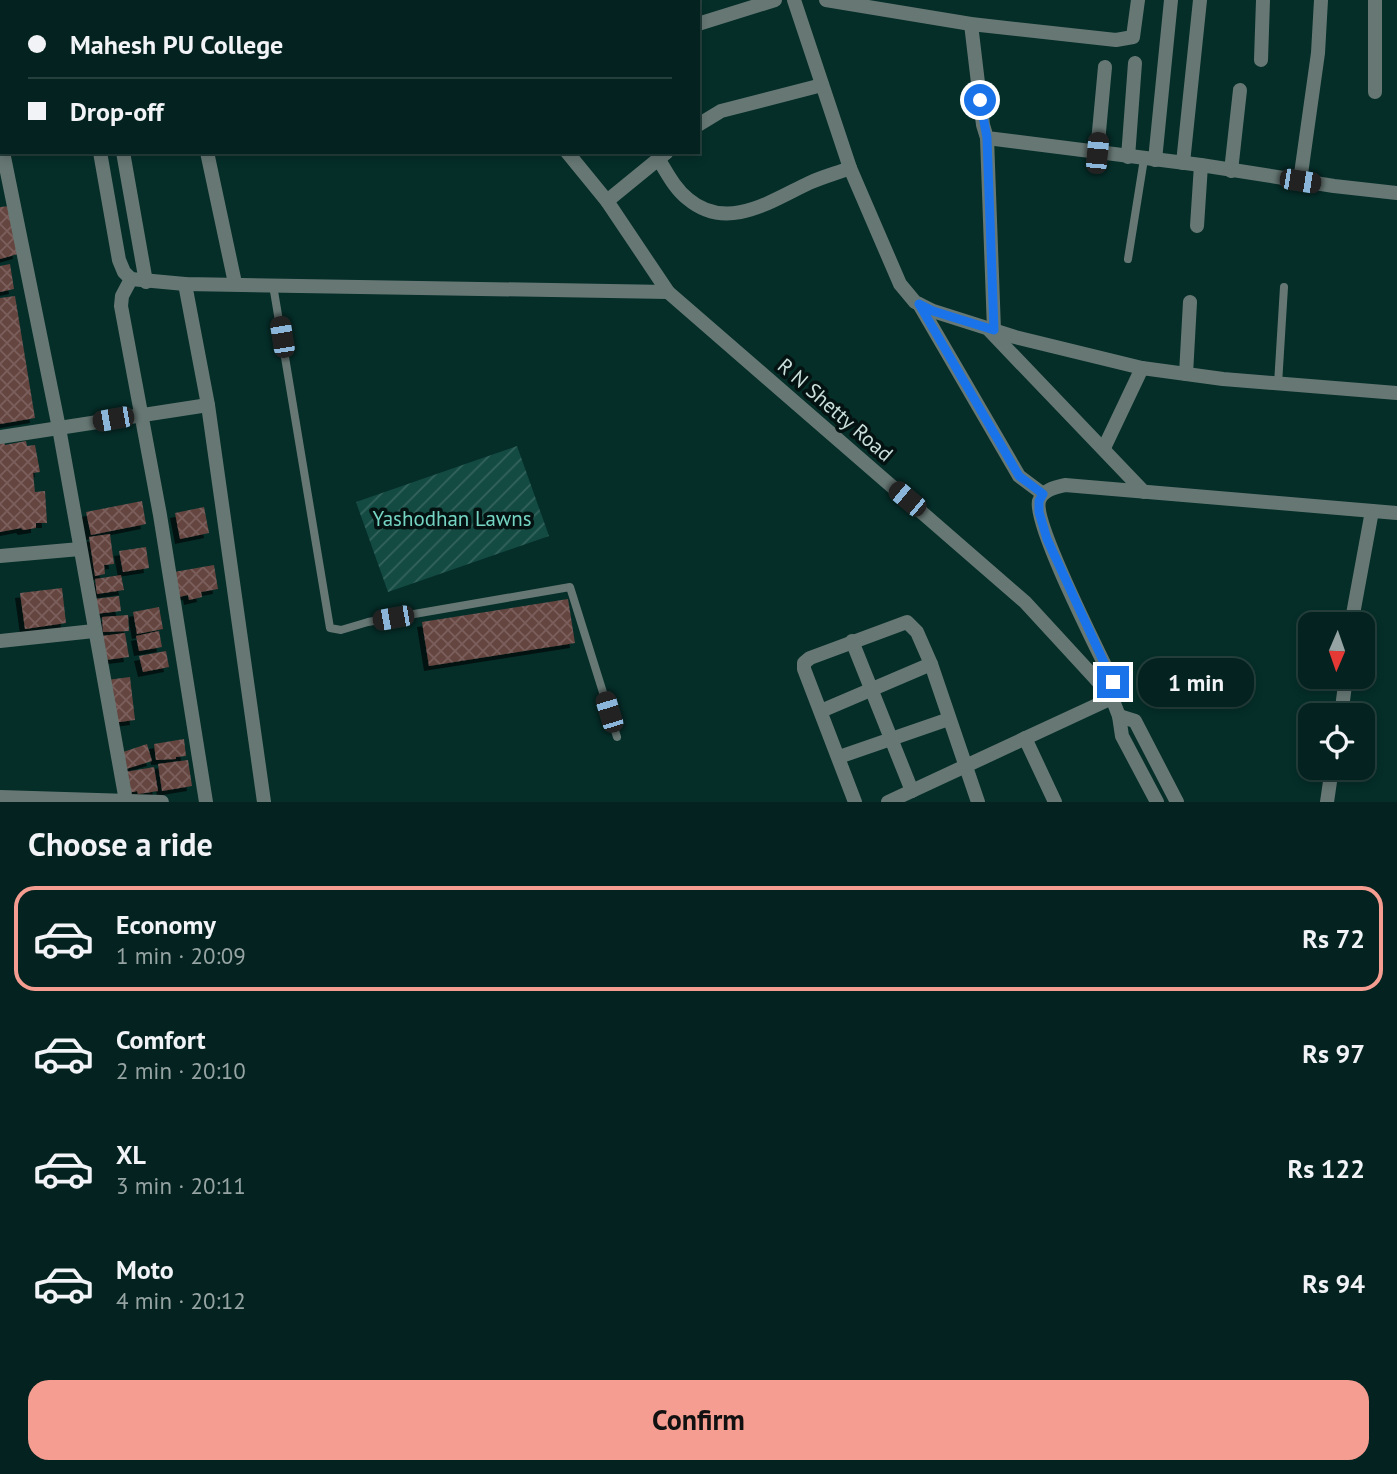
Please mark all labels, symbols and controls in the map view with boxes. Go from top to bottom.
text: Mahesh PU College [70,28,283,61]
route start [964,84,996,116]
text: Drop-off [70,95,164,128]
car [1085,131,1110,175]
car [1278,167,1323,195]
car [269,315,296,359]
street label: R N Shetty Road [772,352,899,467]
car [91,405,136,433]
car [885,477,930,521]
park label: Yashodhan Lawns [372,505,532,532]
car [371,604,416,632]
north arrow [1298,612,1376,690]
map controls [1298,612,1375,780]
callout: 1 min [1138,658,1253,706]
route end [1097,666,1129,698]
text: 1 min [1168,668,1224,697]
car [593,689,626,735]
button: locate [1298,703,1375,780]
text: Choose a ride [28,823,213,865]
icon: car [32,907,95,970]
text: Economy [116,908,216,941]
text: Rs 72 [1302,922,1365,955]
text: 1 min · 20:09 [116,941,246,970]
icon: car [32,1022,95,1085]
text: Comfort [116,1023,206,1056]
text: Rs 97 [1302,1037,1365,1070]
text: 2 min · 20:10 [116,1056,246,1085]
icon: car [32,1137,95,1200]
text: XL [116,1138,146,1171]
text: Rs 122 [1288,1152,1365,1185]
text: 3 min · 20:11 [116,1171,246,1200]
icon: car [32,1252,95,1315]
text: Moto [116,1253,174,1286]
text: Rs 94 [1302,1267,1365,1300]
text: 4 min · 20:12 [116,1286,246,1315]
button: Confirm [28,1380,1369,1460]

